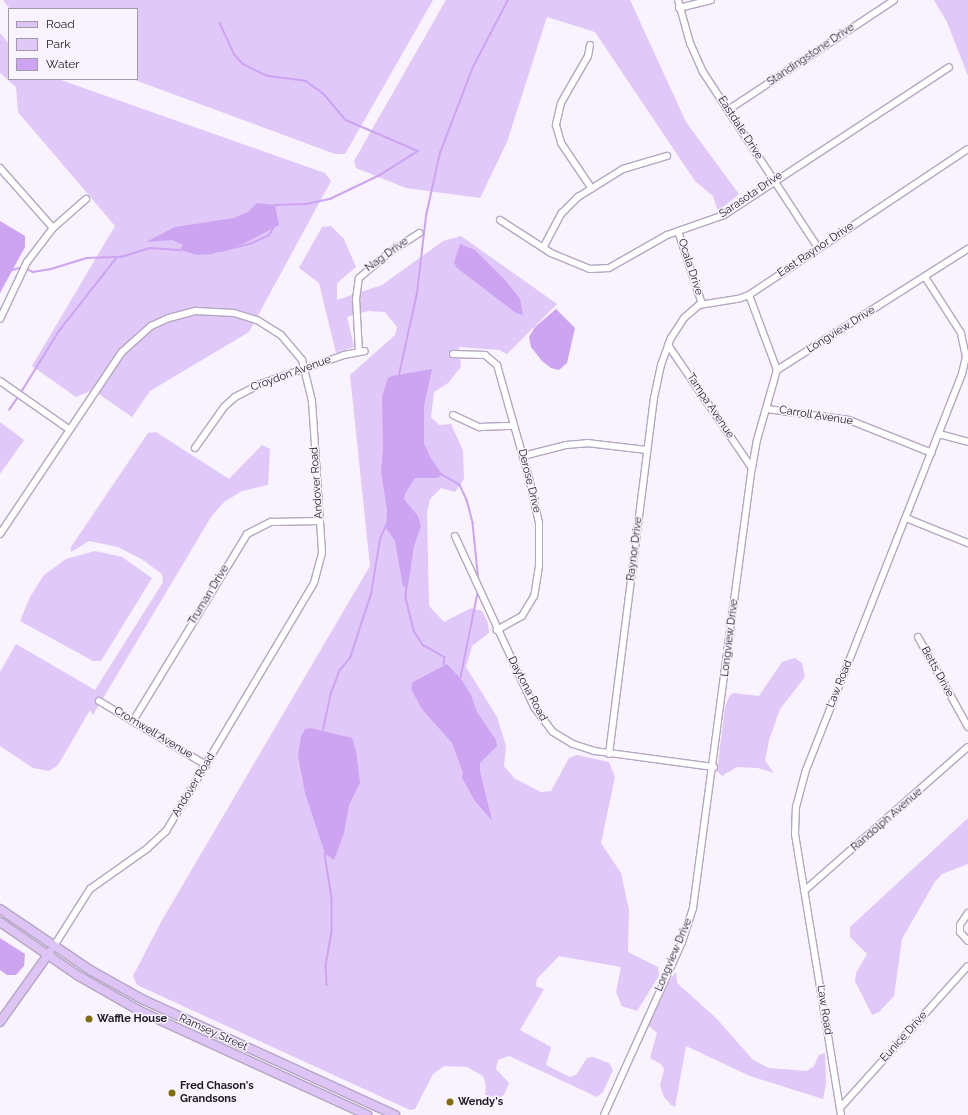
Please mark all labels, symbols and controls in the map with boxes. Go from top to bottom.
legend [8,8,138,80]
text: Road [46,17,75,31]
street label: Standingstone Drive [765,21,857,89]
text: Park [46,37,71,51]
text: Water [46,57,80,71]
street label: Eastdale Drive [715,94,765,162]
street label: Sarasota Drive [717,169,785,221]
street label: East Raynor Drive [775,220,857,280]
street label: Nag Drive [363,235,411,275]
street label: Ocala Drive [675,237,705,297]
street label: Longview Drive [804,304,878,356]
street label: Croydon Avenue [249,353,333,395]
street label: Tampa Avenue [683,371,737,441]
street label: Carroll Avenue [778,404,854,428]
street label: Andover Road [308,447,326,519]
street label: Derose Drive [515,448,543,514]
street label: Raynor Drive [625,516,645,582]
street label: Truman Drive [186,563,232,627]
street label: Longview Drive [719,598,741,678]
street label: Betts Drive [918,645,956,699]
street label: Daytona Road [504,654,550,724]
street label: Law Road [824,658,856,710]
street label: Cromwell Avenue [111,704,195,762]
street label: Andover Road [170,751,218,819]
street label: Randolph Avenue [849,785,925,855]
street label: Longview Drive [653,916,695,994]
street label: Law Road [814,984,834,1036]
street label: Eunice Drive [878,1009,930,1065]
place label: Waffle House [97,1012,167,1026]
street label: Ramsey Street [176,1012,250,1054]
marker: Waffle House [84,1014,94,1024]
place label: Fred Chason's Grandsons [180,1080,254,1106]
marker: Fred Chason's Grandsons [167,1088,177,1098]
place label: Wendy's [458,1095,503,1109]
marker: Wendy's [445,1097,455,1107]

